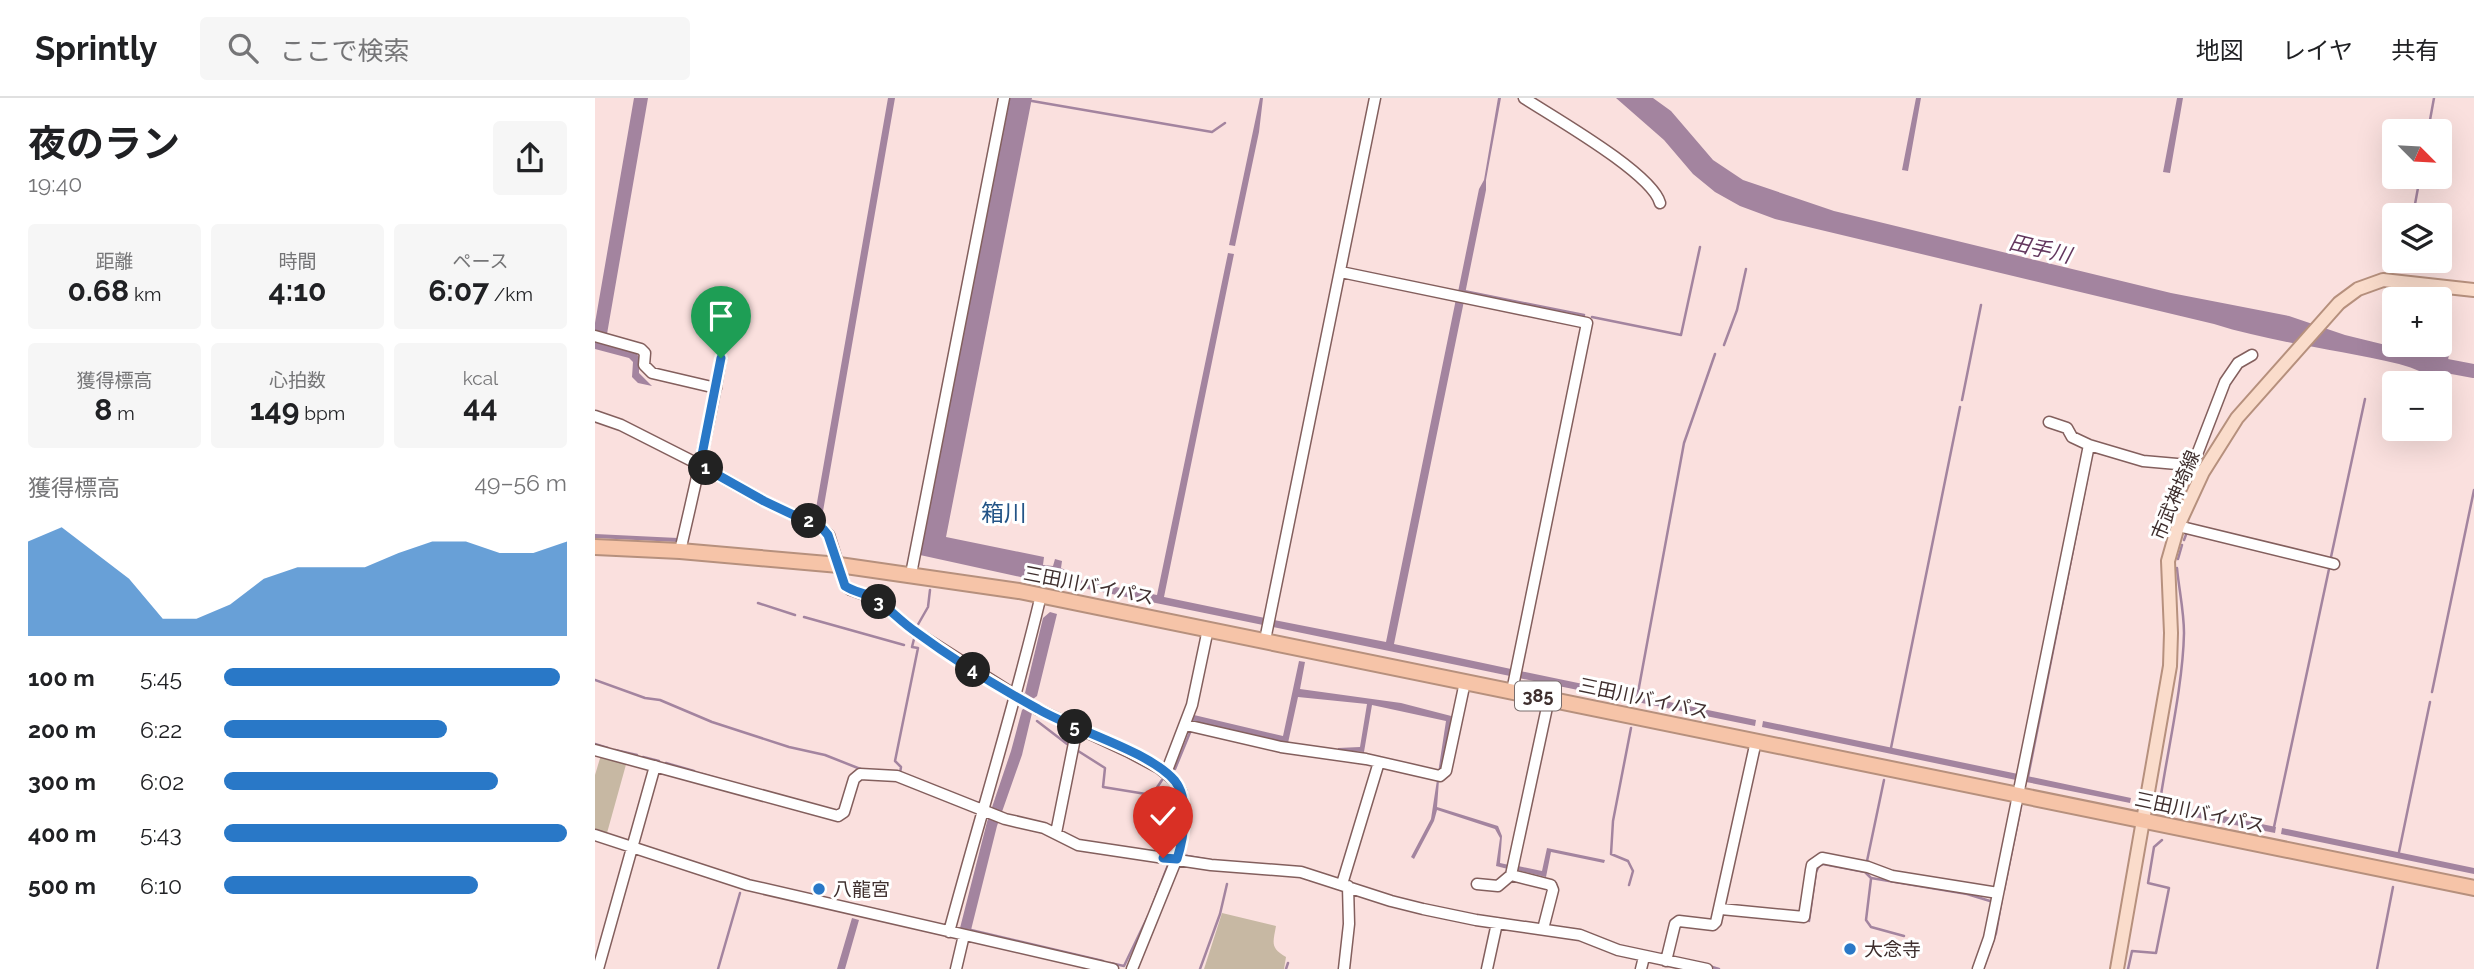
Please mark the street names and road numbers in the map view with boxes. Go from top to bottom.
street label: 市武神埼線 [2146,447,2204,543]
street label: 三田川バイパス [1022,562,1156,608]
street label: 三田川バイパス [1577,673,1711,723]
road number: 385 [1515,682,1561,710]
street label: 三田川バイパス [2133,787,2267,837]

